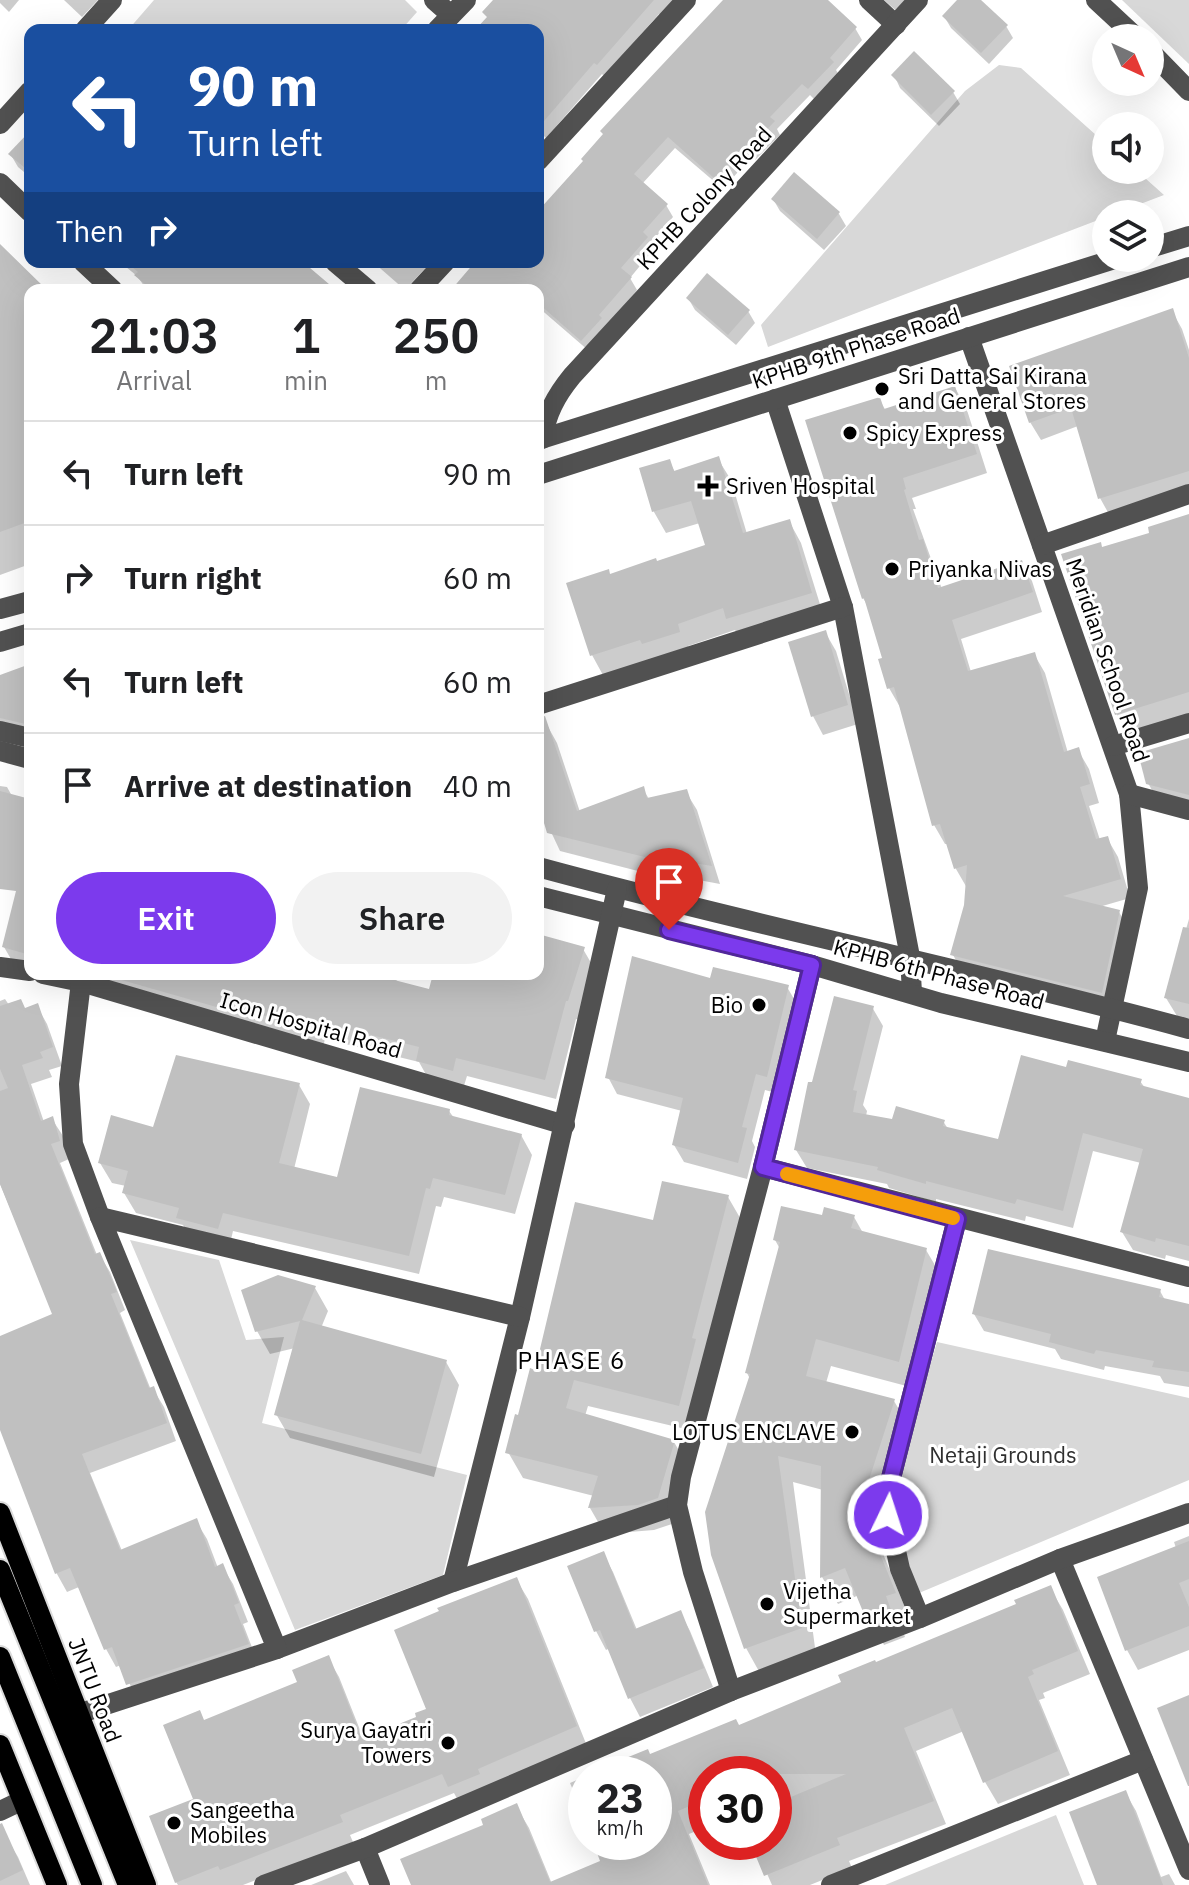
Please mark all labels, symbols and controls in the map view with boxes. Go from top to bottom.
north arrow [1092,24,1164,96]
map controls [1092,24,1164,272]
text: 90 m [188,49,318,121]
icon: left [56,56,160,160]
button: sound [1092,112,1164,184]
text: Turn left [188,119,323,166]
street label: KPHB Colony Road [630,120,778,275]
button: layers [1092,200,1164,272]
icon: right [140,208,184,252]
text: Then [56,211,124,250]
street label: KPHB 9th Phase Road [748,300,964,395]
text: 21:03 [89,304,219,366]
text: 1 [292,304,320,366]
text: 250 [393,304,479,366]
place label: Sri Datta Sai Kirana and General Stores [898,361,1087,415]
text: Arrival [116,363,192,397]
text: min [284,363,328,397]
text: m [425,363,447,397]
marker: Sri Datta Sai Kirana and General Stores [873,380,891,398]
place label: Spicy Express [866,418,1002,447]
marker: Spicy Express [841,424,859,442]
icon: left [56,451,100,495]
text: Turn left [124,454,243,493]
text: 90 m [443,454,512,493]
place label: Sriven Hospital [726,471,875,500]
marker: Sriven Hospital [697,475,719,497]
place label: Priyanka Nivas [908,554,1052,583]
street label: Meridian School Road [1060,554,1157,766]
icon: right [56,555,100,599]
text: Turn right [124,558,262,597]
text: 60 m [443,558,512,597]
marker: Priyanka Nivas [883,560,901,578]
icon: left [56,659,100,703]
text: Turn left [124,662,243,701]
text: 60 m [443,662,512,701]
icon: arrive [56,763,100,807]
text: Arrive at destination [124,766,412,805]
text: 40 m [443,766,512,805]
pin [635,848,703,930]
icon: arrive [647,860,691,904]
button: Exit [56,872,276,964]
button: Share [292,872,512,964]
street label: KPHB 6th Phase Road [830,931,1048,1016]
street label: Icon Hospital Road [217,985,405,1064]
place label: Bio [711,990,743,1019]
marker: Bio [750,996,768,1014]
district label: PHASE 6 [518,1344,626,1376]
place label: LOTUS ENCLAVE [672,1417,836,1446]
marker: LOTUS ENCLAVE [843,1423,861,1441]
park label: Netaji Grounds [929,1440,1077,1469]
position arrow [846,1473,930,1557]
place label: Vijetha Supermarket [783,1576,911,1630]
marker: Vijetha Supermarket [758,1595,776,1613]
street label: JNTU Road [62,1633,129,1746]
place label: Surya Gayatri Towers [300,1715,432,1769]
marker: Surya Gayatri Towers [439,1734,457,1752]
speed limit sign: 30 [688,1756,792,1860]
text: 23 [596,1772,644,1824]
place label: Sangeetha Mobiles [190,1795,295,1849]
marker: Sangeetha Mobiles [165,1814,183,1832]
text: km/h [596,1814,644,1841]

